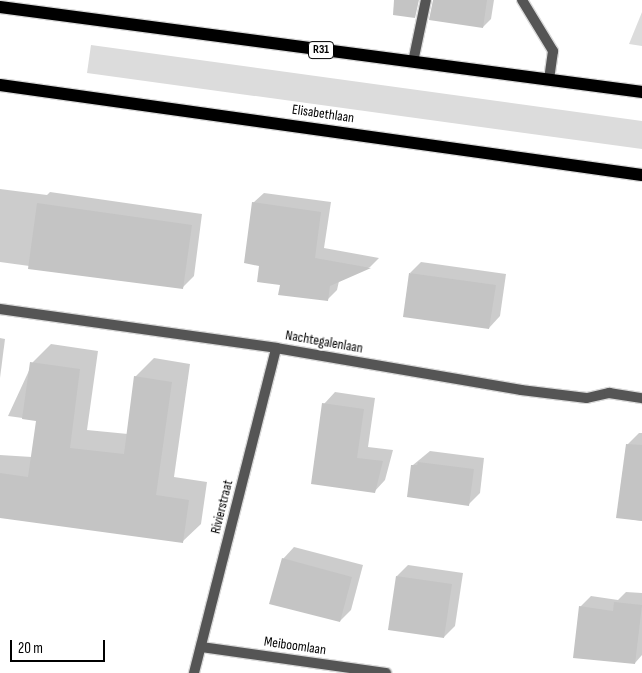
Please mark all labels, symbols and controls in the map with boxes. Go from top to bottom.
road number: R31 [307,40,335,60]
street label: Elisabethlaan [291,101,355,127]
street label: Nachtegalenlaan [284,327,364,357]
street label: Rivierstraat [207,478,237,536]
scale bar [12,630,108,662]
street label: Meiboomlaan [263,633,327,659]
text: 20 m [18,639,43,658]

